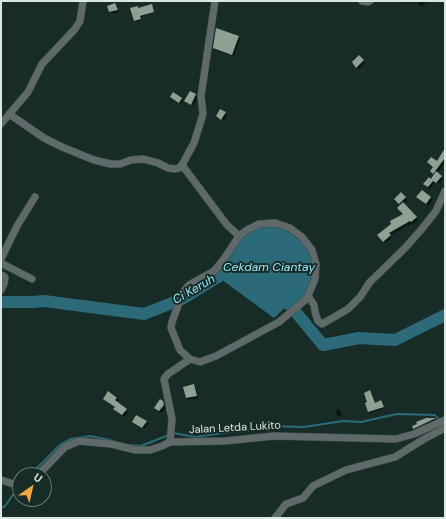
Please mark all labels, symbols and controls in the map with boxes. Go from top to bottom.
water label: Cekdam Ciantay [223,261,315,275]
water label: Ci Keruh [170,272,218,308]
street label: Jalan Letda Lukito [189,419,281,437]
north arrow [12,467,52,507]
text: U [31,470,45,486]

